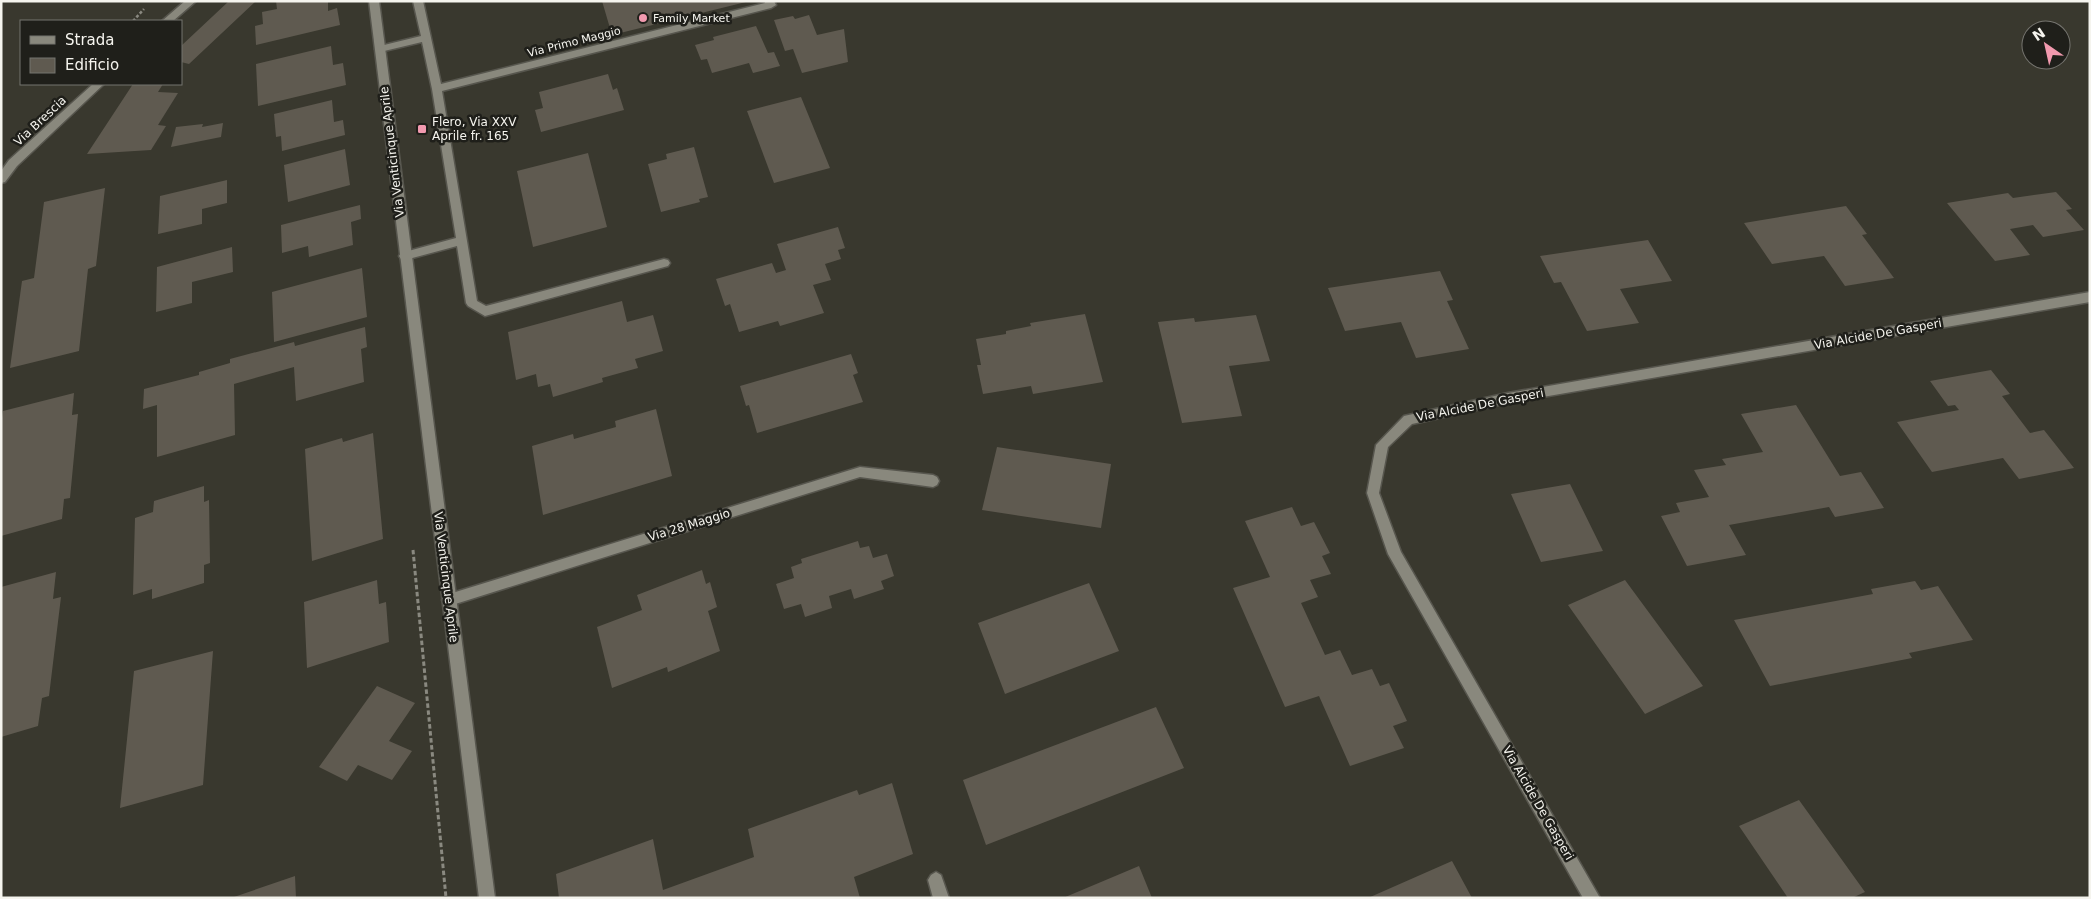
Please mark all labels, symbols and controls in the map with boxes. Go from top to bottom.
marker: Family Market [637,12,649,24]
place label: Family Market [653,12,730,25]
legend [20,20,182,85]
north arrow [2021,20,2071,70]
street label: Via Primo Maggio [526,24,622,60]
text: N [2029,24,2048,44]
text: Strada [65,31,114,49]
text: Edificio [65,56,119,74]
street label: Via Venticinque Aprile [377,86,407,218]
street label: Via Brescia [11,93,69,149]
place label: Flero, Via XXV Aprile fr. 165 [432,115,517,143]
marker: Flero, Via XXV Aprile fr. 165 [416,123,428,135]
street label: Via Alcide De Gasperi [1813,316,1943,352]
street label: Via Alcide De Gasperi [1415,386,1545,424]
street label: Via 28 Maggio [646,506,732,544]
street label: Via Venticinque Aprile [431,511,461,643]
street label: Via Alcide De Gasperi [1500,743,1576,863]

